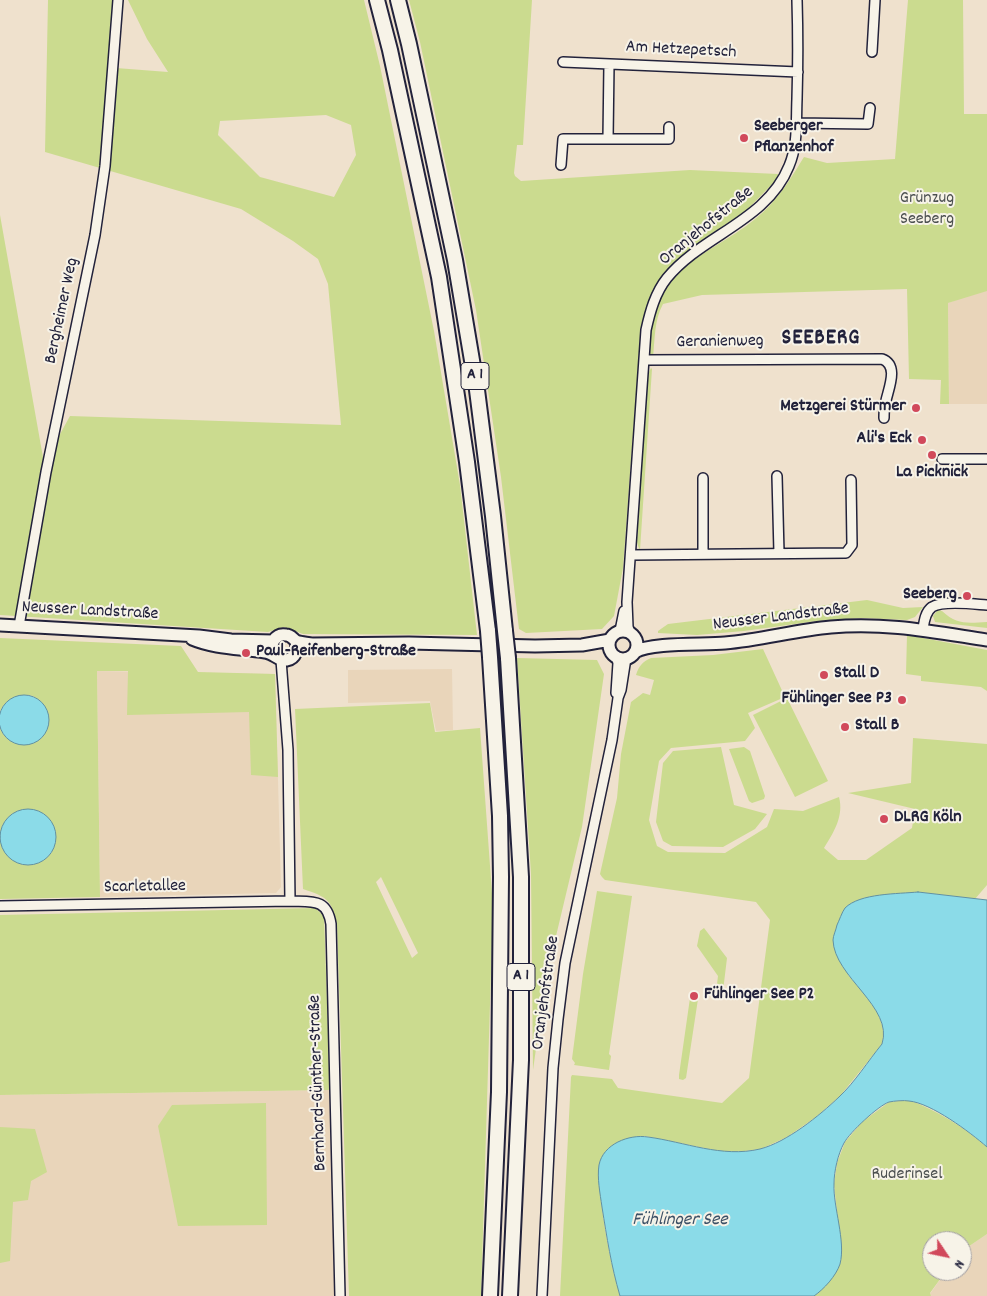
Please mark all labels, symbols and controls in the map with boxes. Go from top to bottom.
street label: Am Hetzepetsch [625,37,737,65]
place label: Seeberger Pflanzenhof [754,117,834,160]
marker: Seeberger Pflanzenhof [738,132,750,144]
street label: Oranjehofstraße [656,182,758,272]
park label: Grünzug Seeberg [900,189,954,232]
street label: Bergheimer Weg [41,256,85,366]
district label: SEEBERG [781,327,861,353]
street label: Geranienweg [676,331,764,355]
road number: A 1 [461,362,489,390]
place label: Metzgerei Stürmer [780,397,906,419]
marker: Metzgerei Stürmer [910,402,922,414]
place label: Ali's Eck [857,429,912,451]
marker: Ali's Eck [916,434,928,446]
marker: La Picknick [926,449,938,461]
place label: La Picknick [896,463,968,485]
place label: Seeberg [903,585,957,607]
marker: Seeberg [961,590,973,602]
street label: Neusser Landstraße [21,598,159,626]
street label: Neusser Landstraße [712,599,850,637]
place label: Paul-Reifenberg-Straße [256,642,416,664]
marker: Paul-Reifenberg-Straße [240,647,252,659]
place label: Stall D [834,664,879,686]
marker: Stall D [818,669,830,681]
place label: Fühlinger See P3 [781,689,892,711]
marker: Fühlinger See P3 [896,694,908,706]
place label: Stall B [855,716,899,738]
marker: Stall B [839,721,851,733]
place label: DLRG Köln [894,808,962,830]
marker: DLRG Köln [878,813,890,825]
street label: Scarletallee [104,876,186,900]
street label: Oranjehofstraße [528,935,566,1051]
road number: A 1 [507,964,535,990]
place label: Fühlinger See P2 [704,985,814,1007]
marker: Fühlinger See P2 [688,990,700,1002]
street label: Bernhard-Günther-Straße [305,994,333,1172]
park label: Ruderinsel [872,1165,942,1187]
water label: Fühlinger See [632,1210,728,1232]
north arrow [922,1231,972,1281]
text: N [948,1255,969,1272]

